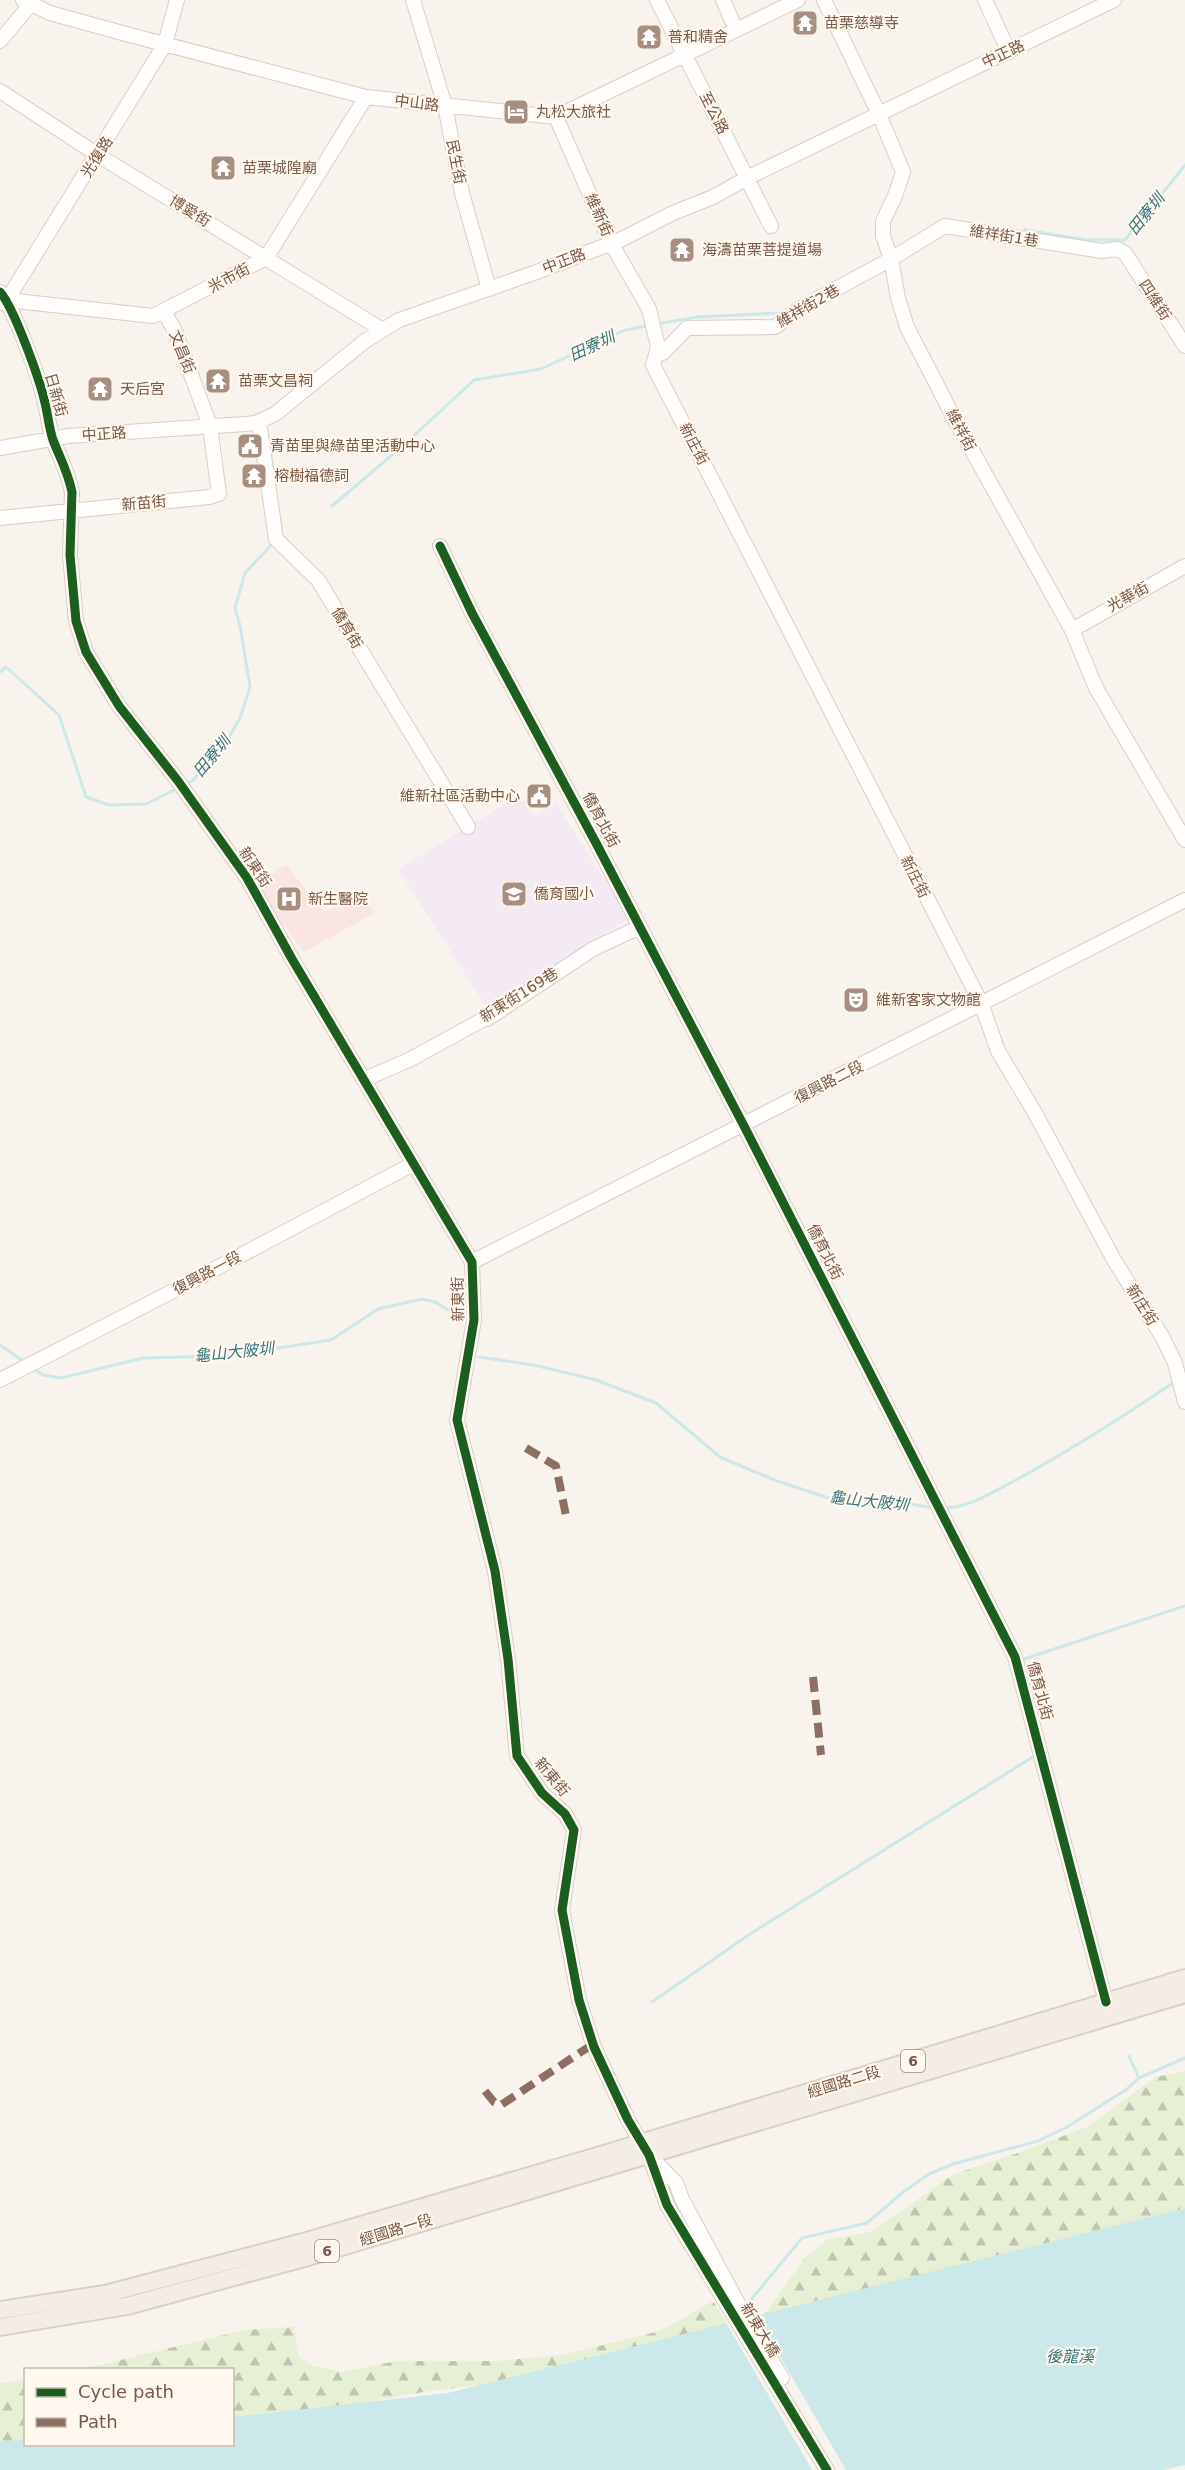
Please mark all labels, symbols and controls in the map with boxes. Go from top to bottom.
temple icon: 苗栗慈導寺 [790,8,820,38]
place label: 苗栗慈導寺 [824,14,899,32]
temple icon: 普和精舍 [634,22,664,52]
place label: 普和精舍 [668,28,728,46]
street label: 中正路 [979,36,1027,72]
street label: 至公路 [696,89,732,137]
street label: 中山路 [394,91,440,115]
hotel icon: 丸松大旅社 [501,97,531,127]
place label: 丸松大旅社 [536,103,611,121]
street label: 光復路 [77,133,117,181]
street label: 民生街 [443,138,469,186]
temple icon: 苗栗城隍廟 [208,153,238,183]
place label: 苗栗城隍廟 [242,159,317,177]
water label: 田寮圳 [1124,188,1170,239]
street label: 博愛街 [166,191,214,231]
street label: 維新街 [582,191,616,239]
street label: 維祥街1巷 [968,222,1040,250]
temple icon: 海濤苗栗菩提道場 [667,235,697,265]
place label: 海濤苗栗菩提道場 [702,241,822,259]
street label: 中正路 [540,245,588,277]
street label: 米市街 [205,259,253,297]
street label: 四維街 [1135,276,1175,324]
street label: 維祥街2巷 [773,281,843,331]
water label: 田寮圳 [566,326,620,365]
street label: 文昌街 [165,328,199,376]
temple icon: 苗栗文昌祠 [203,366,233,396]
street label: 日新街 [41,371,71,419]
place label: 苗栗文昌祠 [238,372,313,390]
temple icon: 天后宮 [85,374,115,404]
place label: 天后宮 [120,380,165,398]
street label: 維祥街 [942,406,980,454]
street label: 新庄街 [675,420,713,468]
street label: 中正路 [81,423,127,445]
public building icon: 青苗里與綠苗里活動中心 [235,431,265,461]
place label: 青苗里與綠苗里活動中心 [270,437,435,455]
temple icon: 榕樹福德詞 [239,461,269,491]
place label: 榕樹福德詞 [274,467,349,485]
street label: 新苗街 [121,492,167,514]
street label: 光華街 [1104,578,1152,616]
street label: 僑育街 [328,604,366,652]
water label: 田寮圳 [189,730,236,780]
public building icon: 維新社區活動中心 [524,781,554,811]
place label: 維新社區活動中心 [400,787,520,805]
street label: 僑育北街 [579,789,623,851]
street label: 新東街 [235,843,275,891]
street label: 新庄街 [897,853,933,901]
school or university icon: 僑育國小 [499,879,529,909]
hospital icon: 新生醫院 [274,884,304,914]
place label: 僑育國小 [534,885,594,903]
place label: 新生醫院 [308,890,368,908]
street label: 新東街169巷 [477,964,561,1026]
theatre icon: 維新客家文物館 [841,985,871,1015]
place label: 維新客家文物館 [876,991,981,1009]
street label: 復興路二段 [791,1057,867,1107]
street label: 僑育北街 [803,1221,847,1283]
street label: 復興路一段 [170,1247,244,1299]
street label: 新東街 [449,1276,467,1322]
street label: 新庄街 [1122,1281,1162,1329]
water label: 龜山大陂圳 [193,1338,277,1366]
water label: 龜山大陂圳 [828,1487,912,1515]
street label: 僑育北街 [1024,1660,1056,1722]
street label: 新東街 [531,1754,573,1800]
road number: 6 [901,2050,925,2072]
street label: 經國路二段 [805,2062,883,2102]
street label: 經國路一段 [357,2210,435,2250]
road number: 6 [315,2240,339,2262]
street label: 新東大橋 [737,2300,783,2360]
water label: 後龍溪 [1046,2347,1096,2366]
legend [24,2368,234,2446]
text: Cycle path [78,2381,174,2402]
text: Path [78,2411,118,2432]

